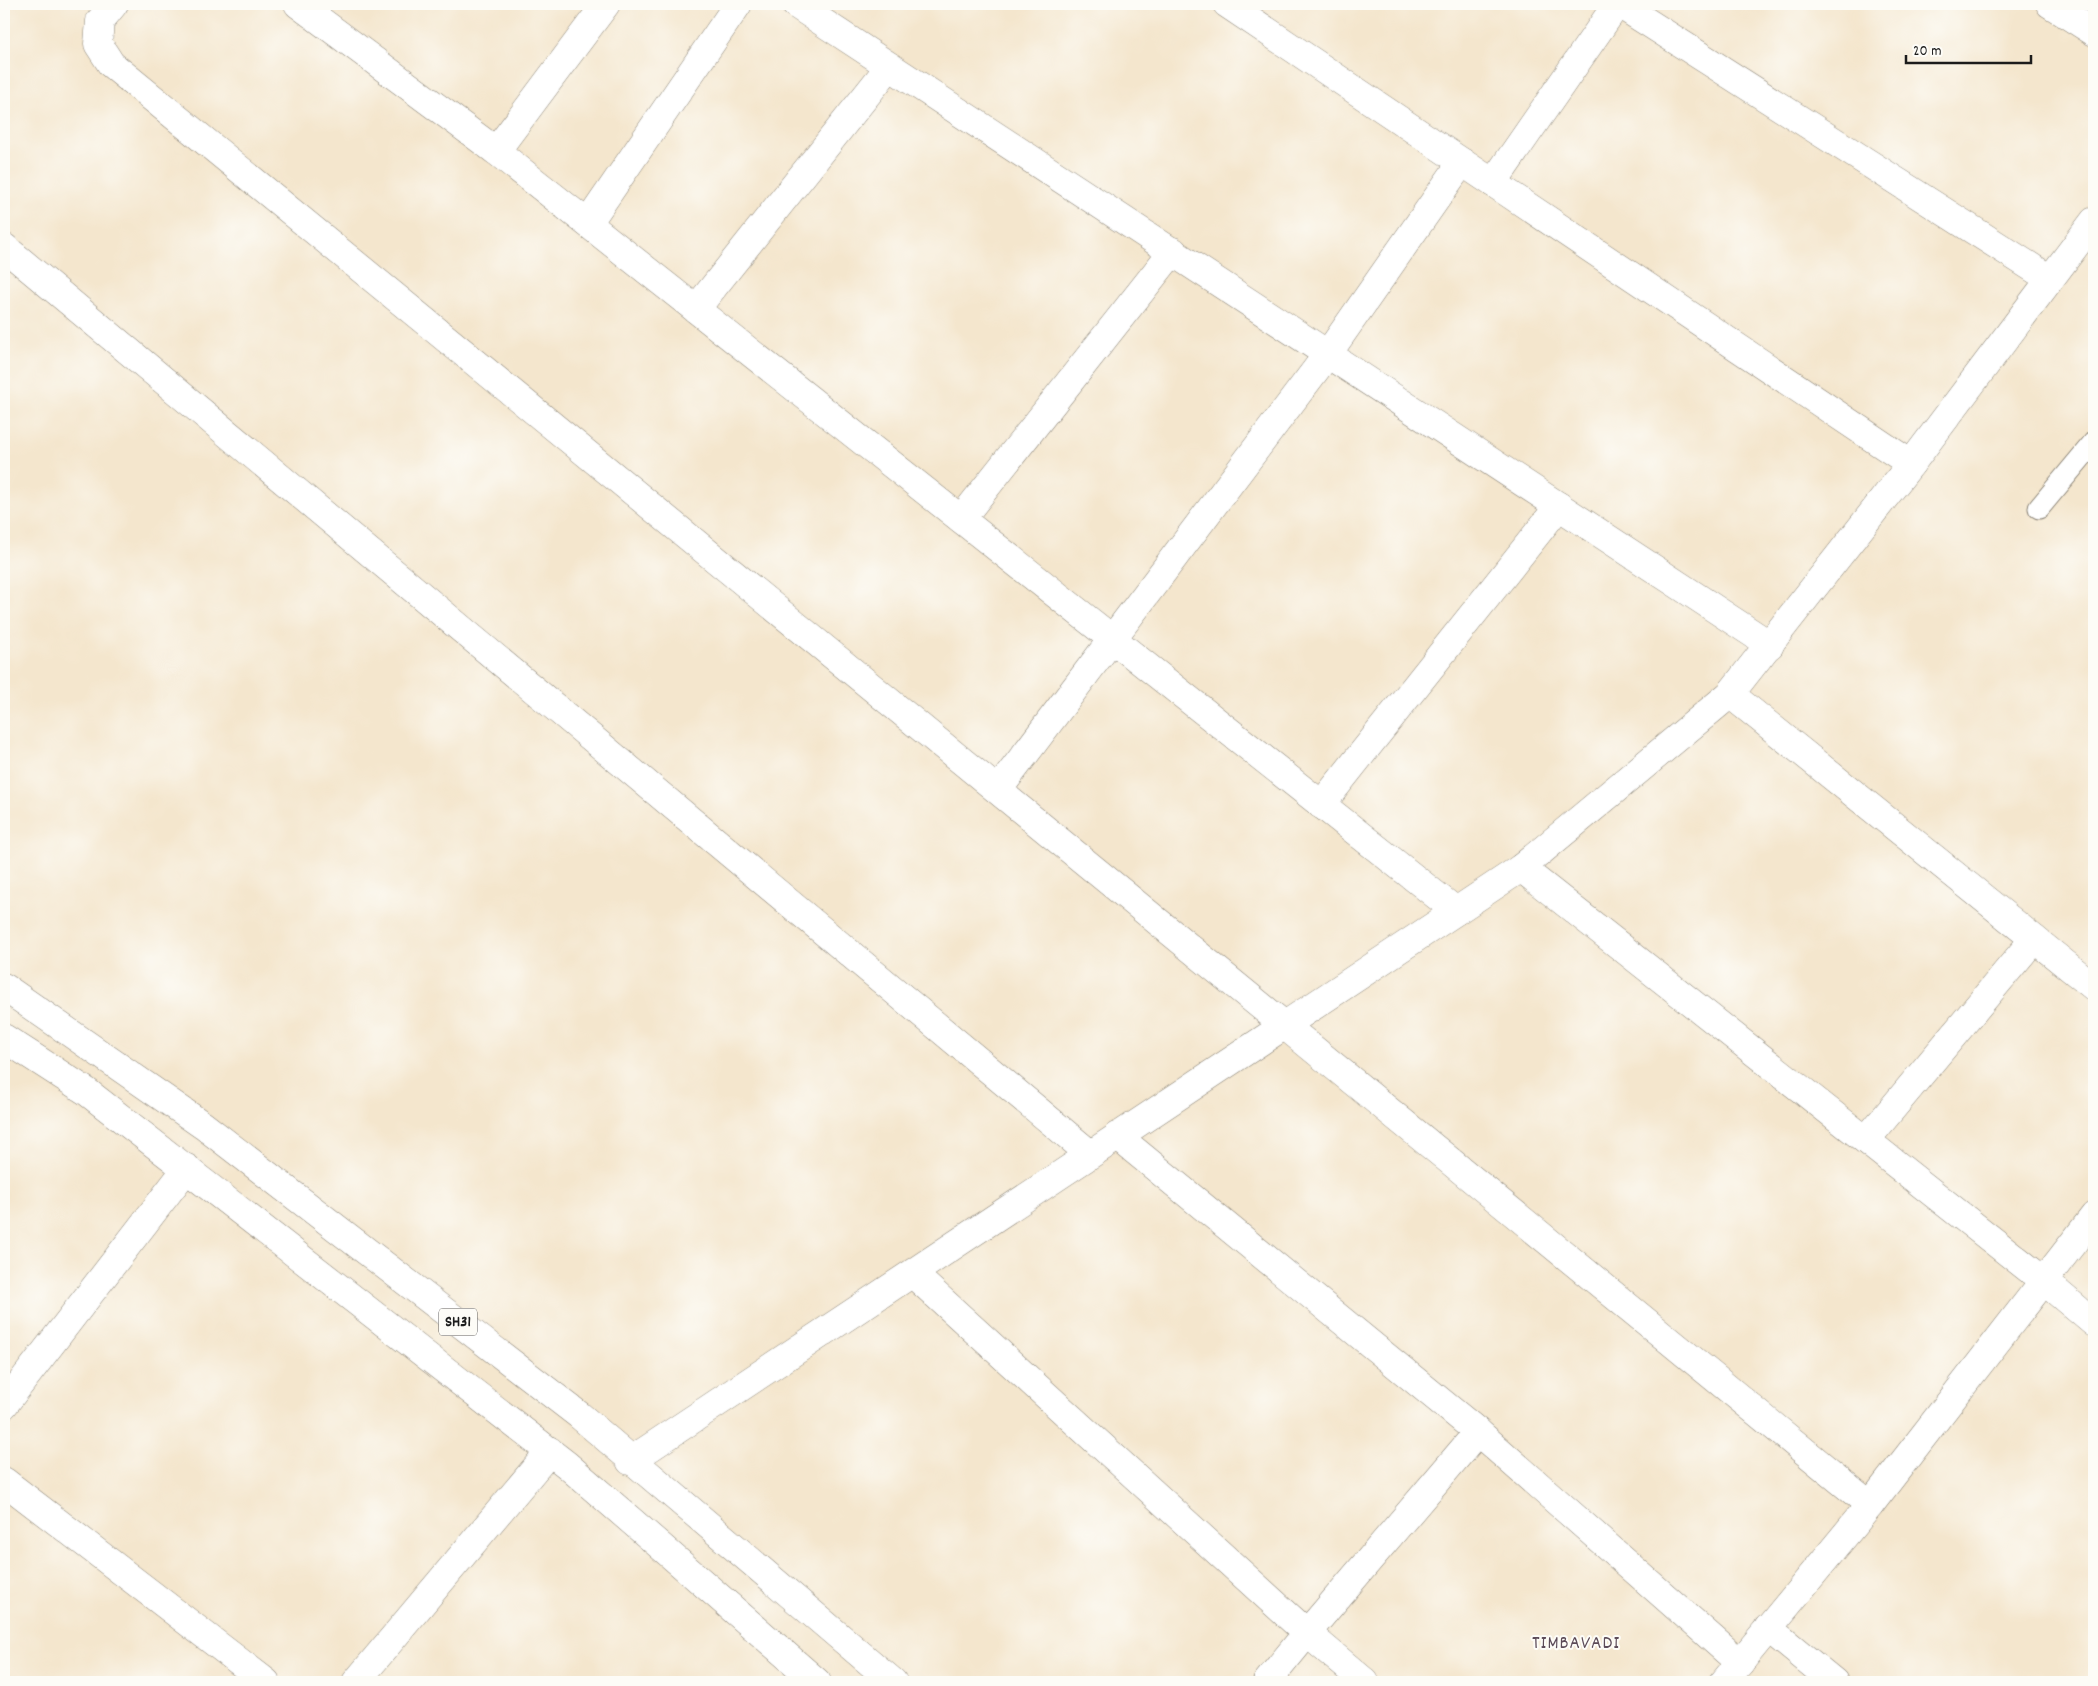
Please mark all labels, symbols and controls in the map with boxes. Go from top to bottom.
scale bar [1906,32,2030,64]
text: 20 m [1913,41,1941,63]
road number: SH31 [439,1308,477,1335]
district label: TIMBAVADI [1532,1631,1620,1658]

